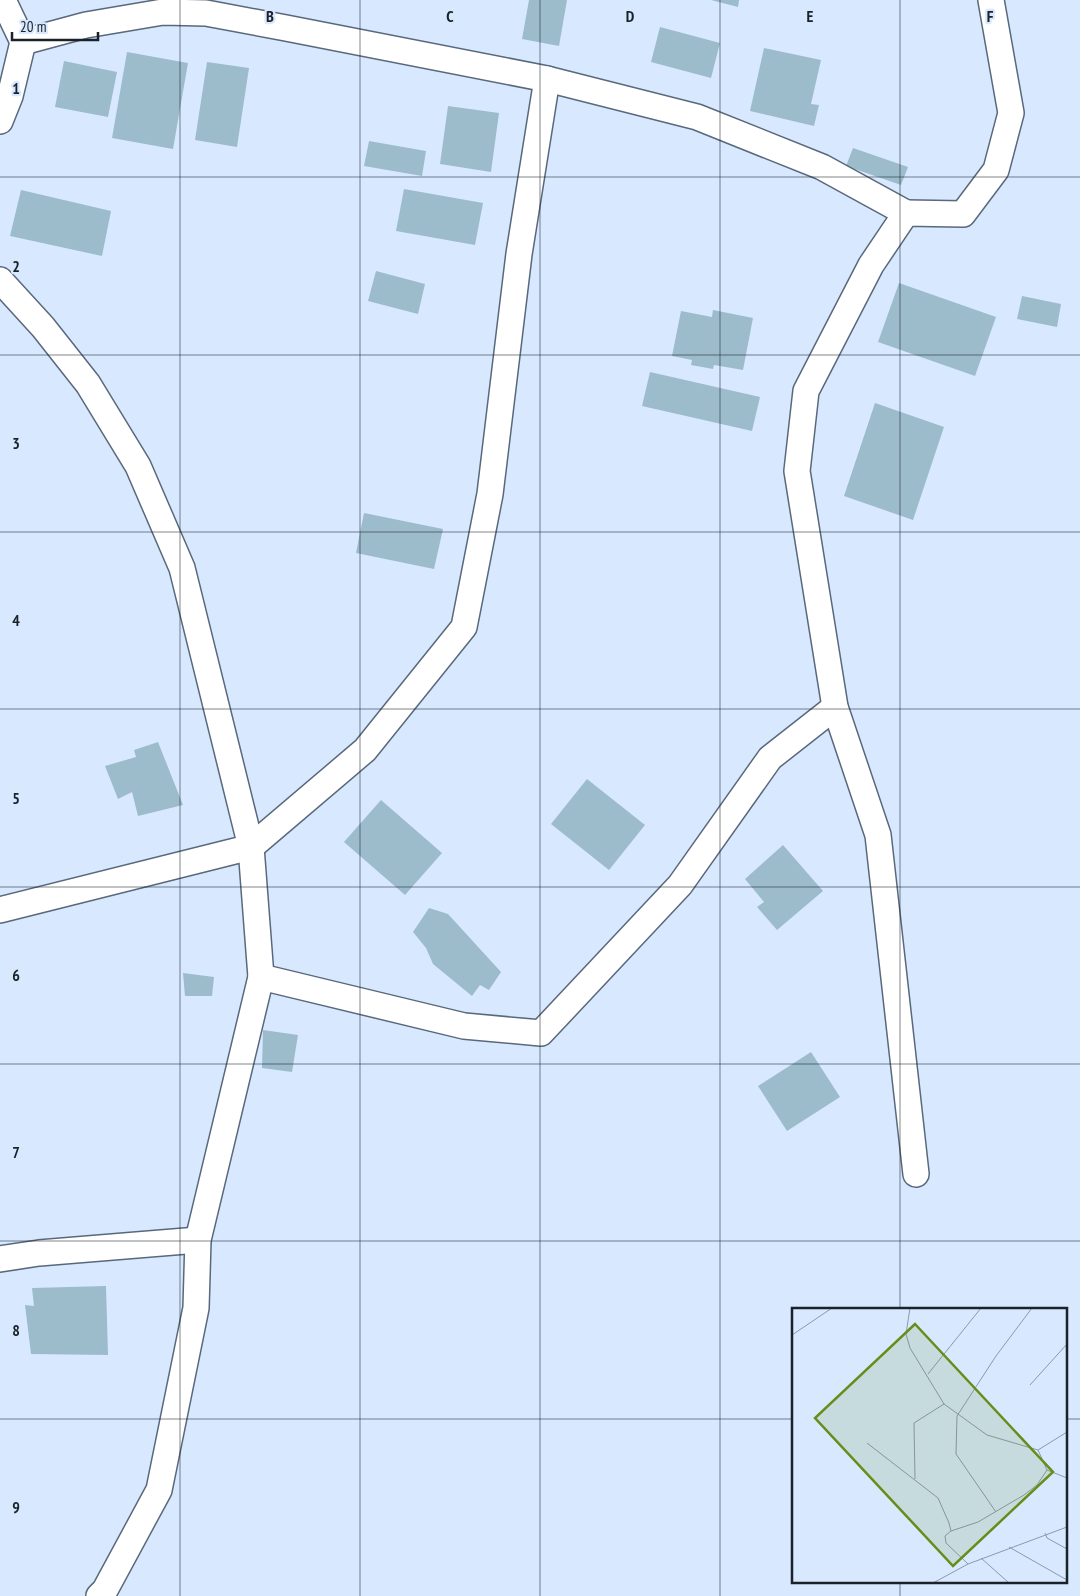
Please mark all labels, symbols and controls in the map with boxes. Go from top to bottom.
text: B [266,6,274,26]
text: C [446,6,454,26]
text: D [626,6,635,26]
text: E [807,6,814,26]
text: F [987,6,994,26]
scale bar [12,10,99,42]
text: 20 m [20,17,46,36]
text: 1 [12,78,20,98]
text: 2 [12,256,20,276]
text: 3 [12,433,20,453]
text: 4 [12,610,20,630]
text: 5 [12,788,20,808]
text: 6 [12,965,20,985]
text: 7 [12,1142,20,1162]
inset map [792,1308,1068,1584]
text: 8 [12,1320,20,1340]
text: 9 [12,1497,20,1517]

